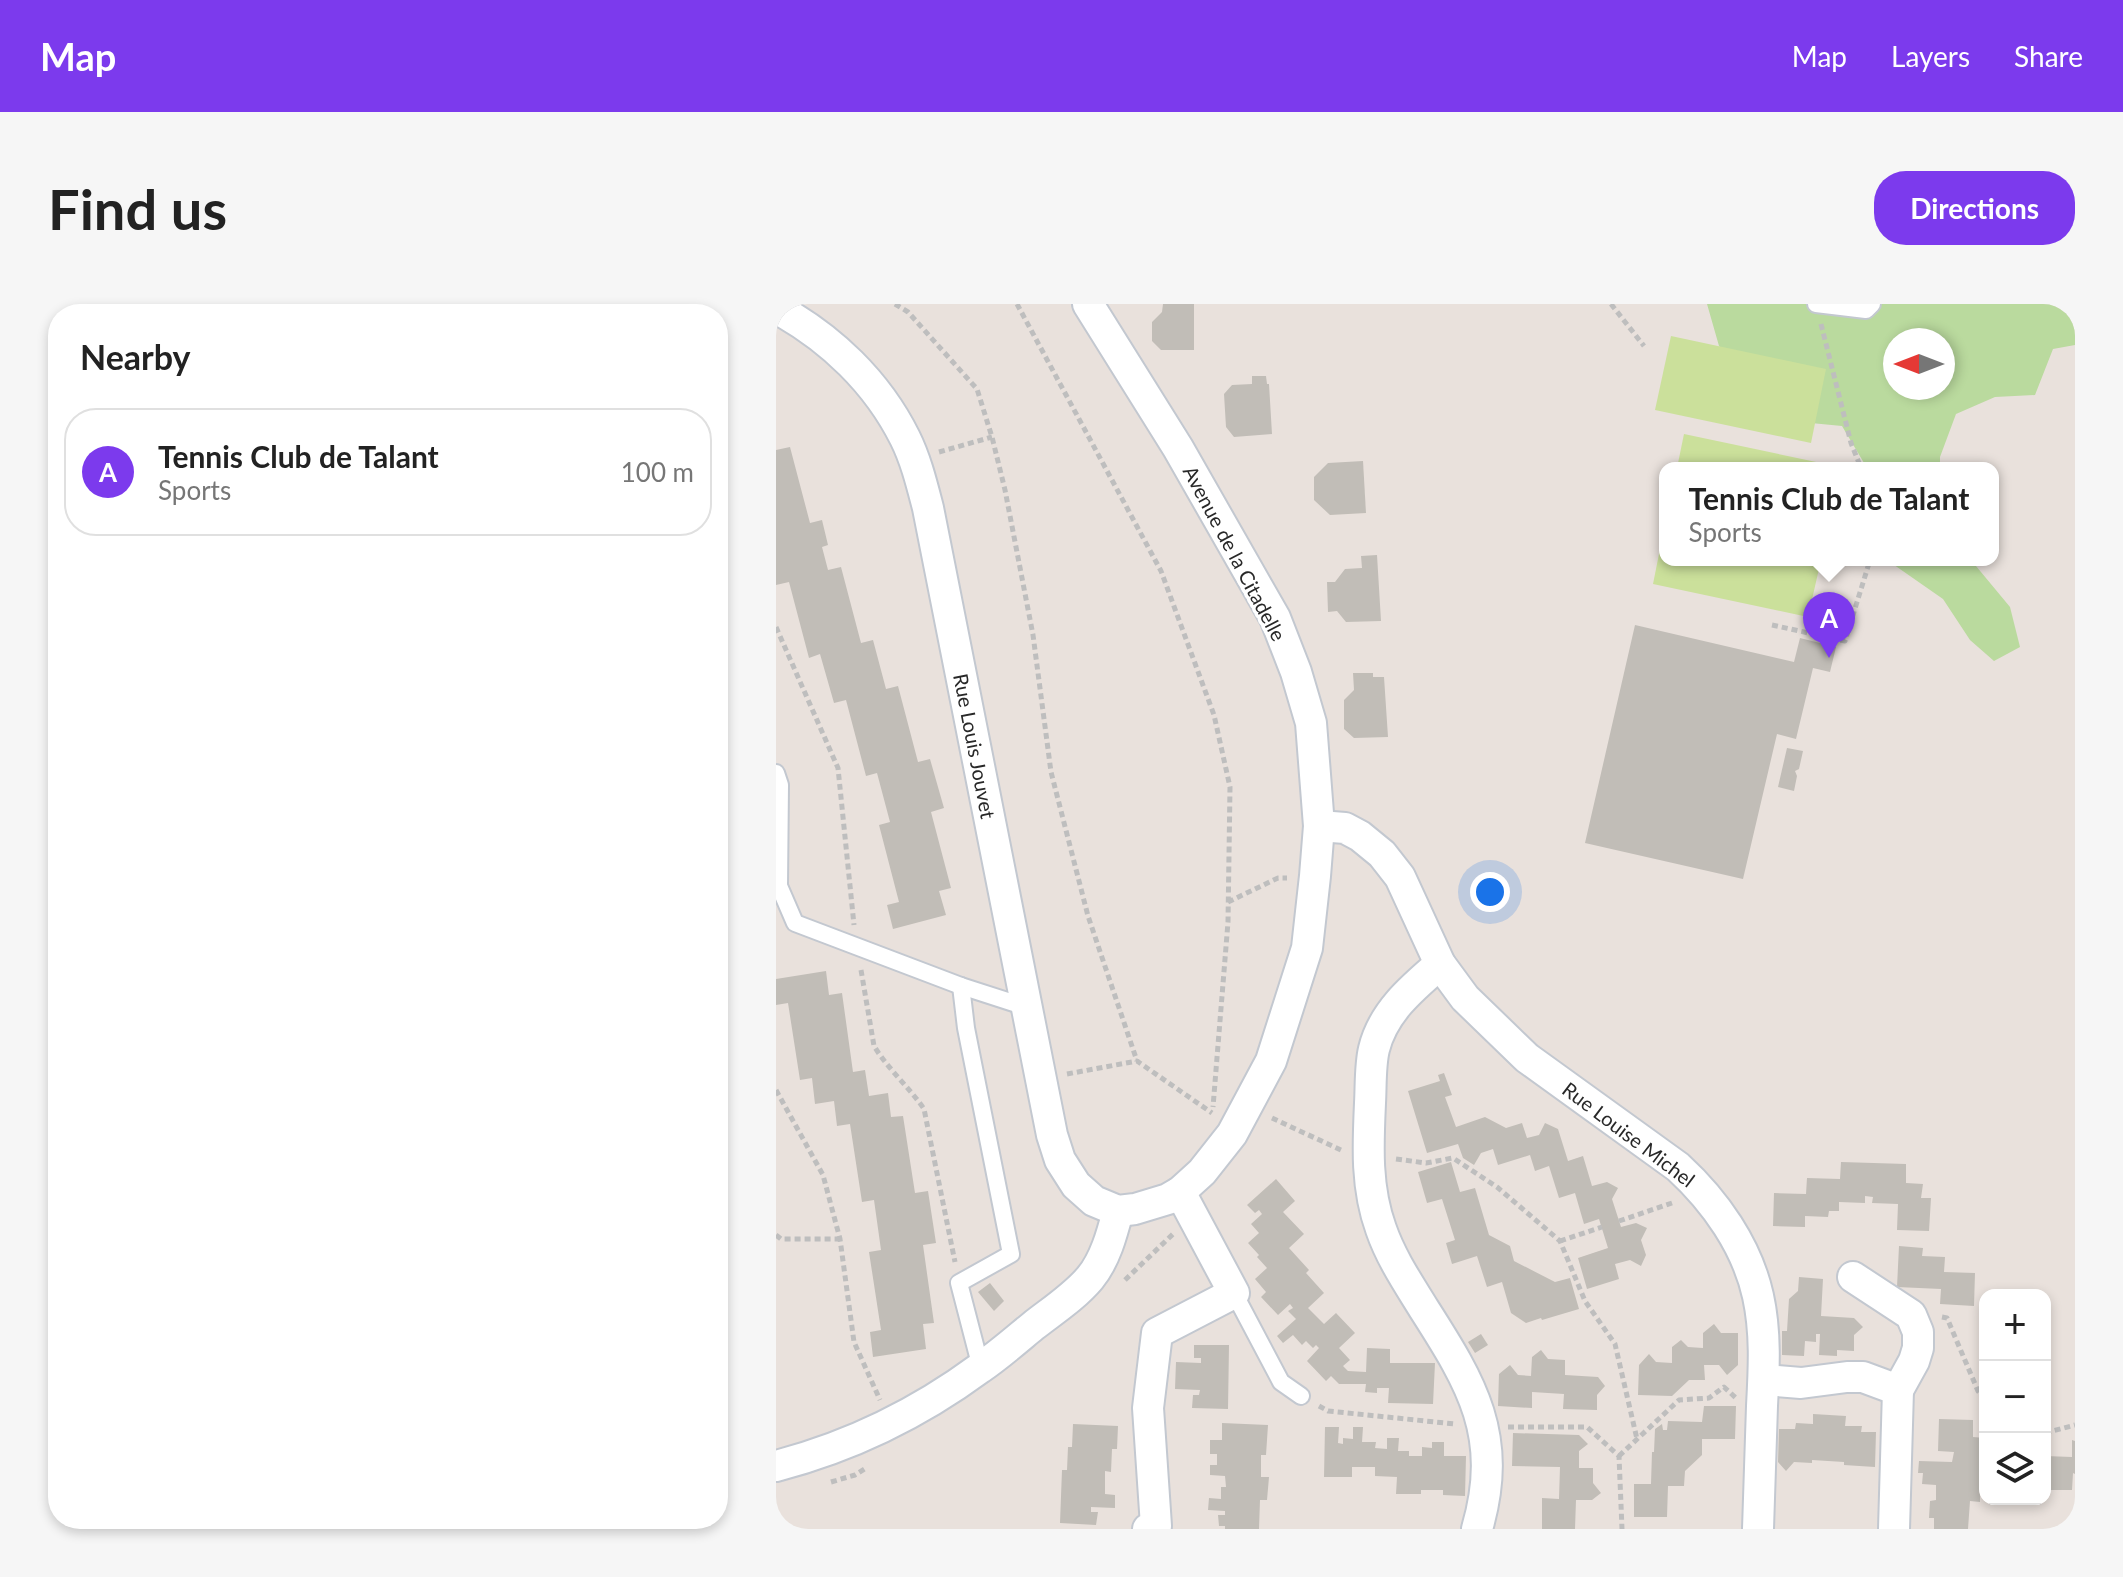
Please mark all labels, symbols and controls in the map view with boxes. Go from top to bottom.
text: Map [40,33,116,79]
text: Map [1792,39,1847,73]
text: Layers [1891,39,1970,73]
text: Share [2014,39,2083,73]
button: Directions [1874,171,2075,245]
text: Find us [48,175,227,242]
north arrow [1883,328,1955,400]
text: Nearby [80,336,191,377]
text: Tennis Club de Talant [158,438,439,474]
text: A [99,456,117,488]
text: 100 m [621,456,694,488]
street label: Avenue de la Citadelle [1179,461,1291,645]
popup [1659,462,1999,566]
text: Sports [158,474,231,506]
text: Tennis Club de Talant [1689,480,1969,516]
text: Sports [1689,516,1762,548]
pin: A [1803,592,1855,658]
street label: Rue Louis Jouvet [949,671,1001,821]
your location [1470,872,1510,912]
street label: Rue Louise Michel [1558,1076,1700,1192]
map controls [1979,1289,2051,1505]
button: + [1979,1289,2051,1361]
button: − [1979,1361,2051,1433]
button: layers [1979,1433,2051,1505]

